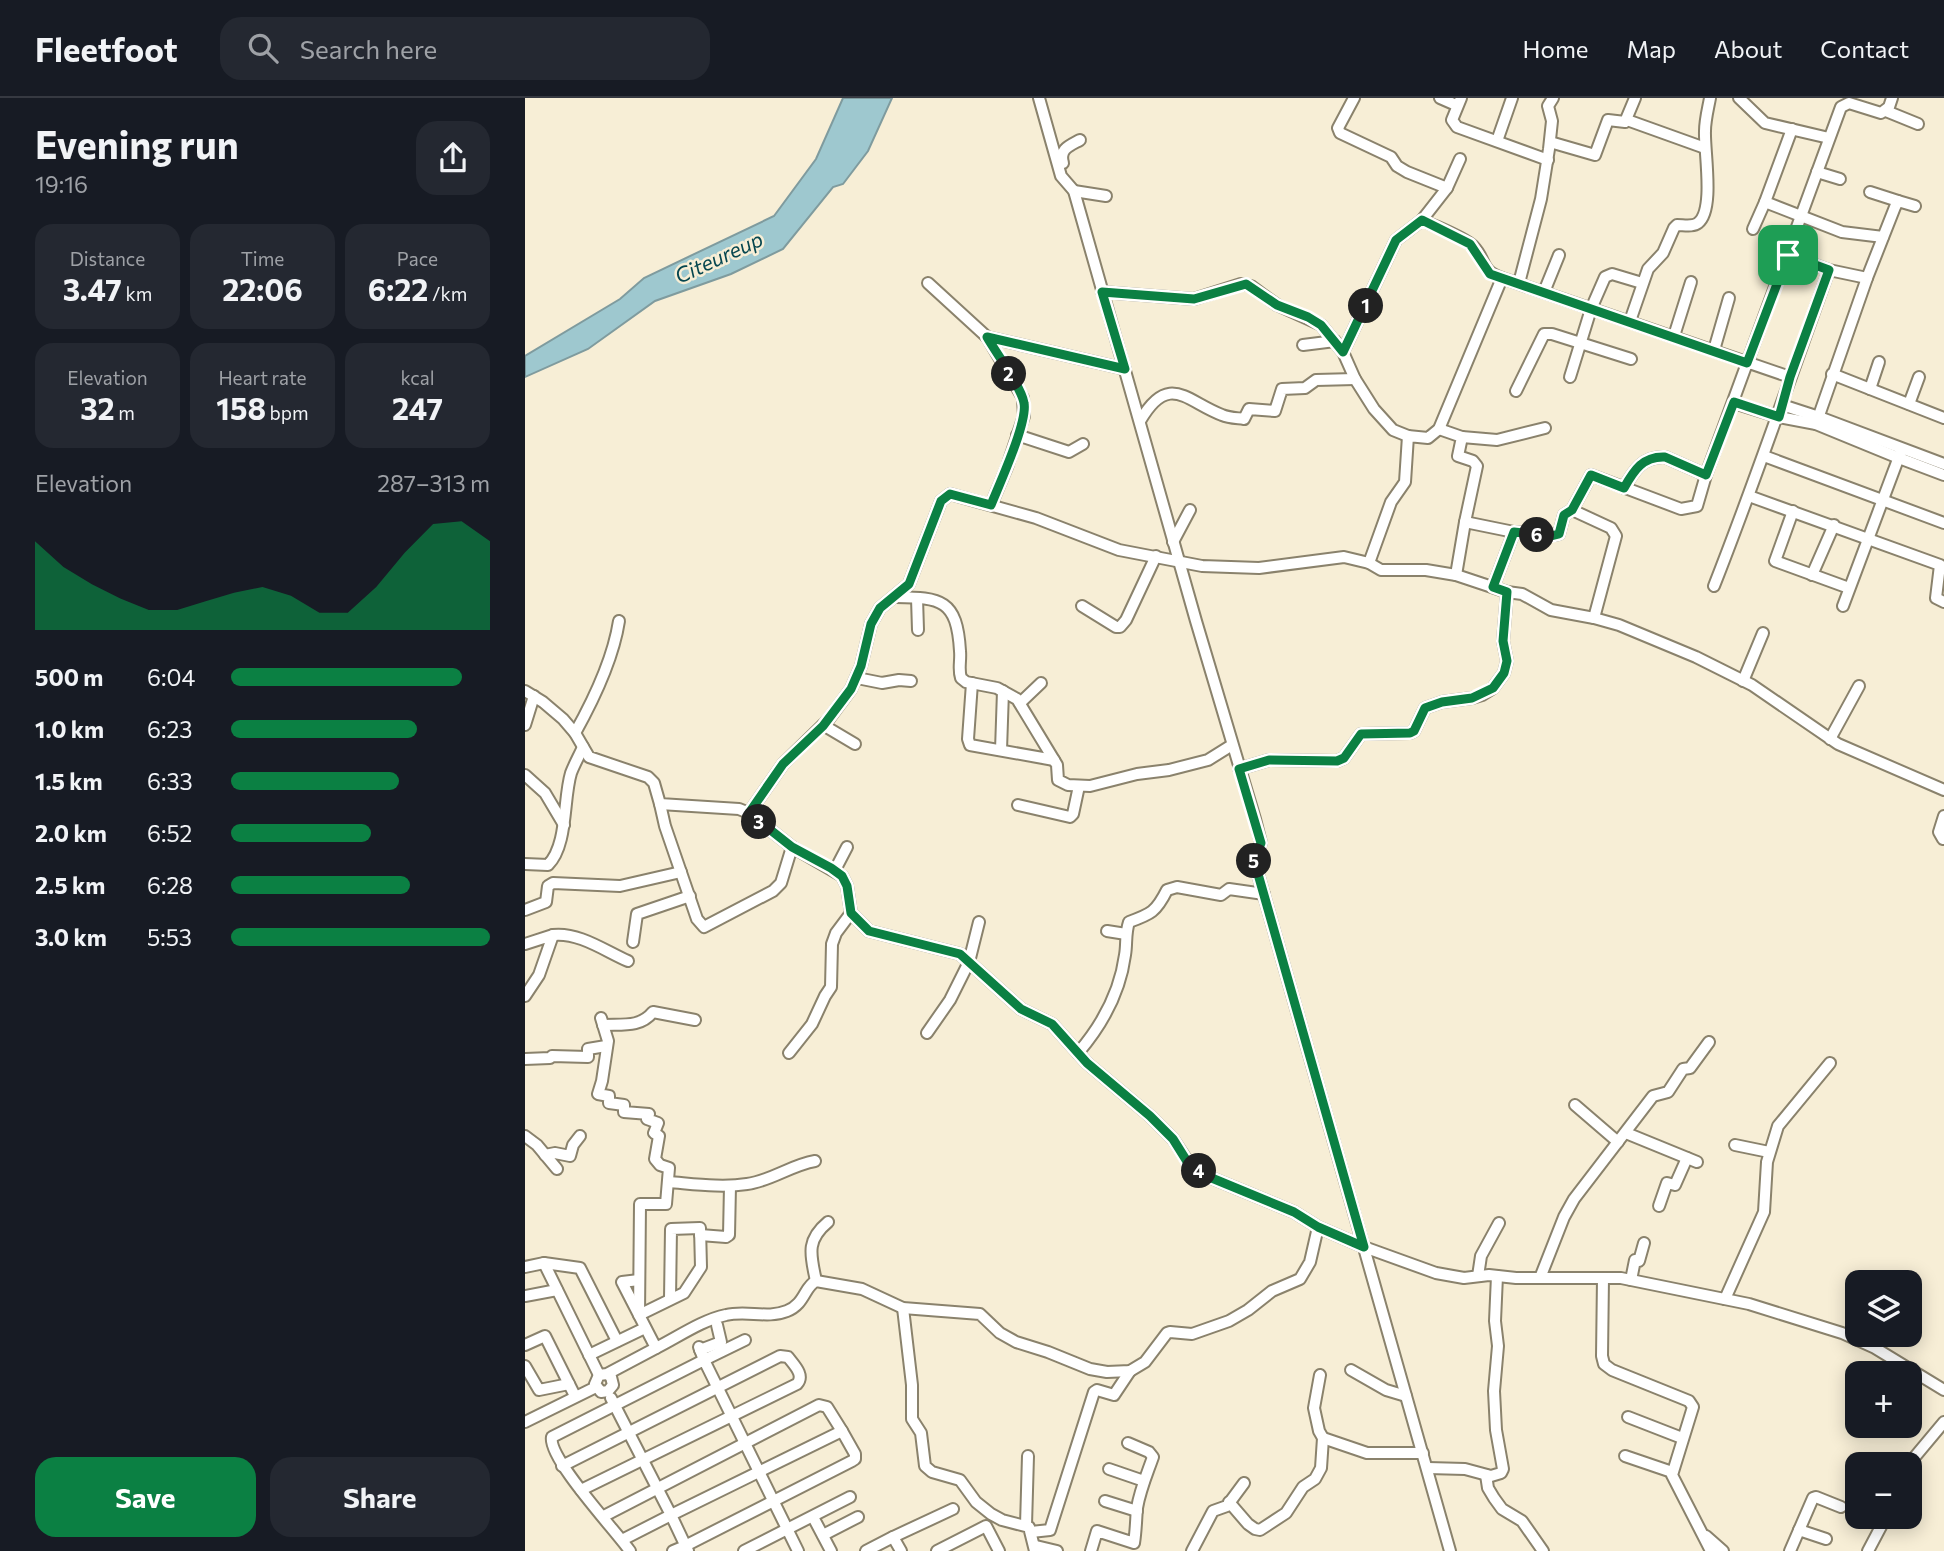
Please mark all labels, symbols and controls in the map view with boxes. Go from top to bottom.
search box [220,17,710,80]
text: Fleetfoot [35,28,178,69]
icon: search [244,29,282,67]
text: Search here [300,33,437,64]
text: Home [1523,34,1589,63]
text: Map [1627,34,1676,63]
text: About [1714,34,1782,63]
text: Contact [1820,34,1909,63]
text: Evening run [35,120,239,167]
button: share [416,121,490,195]
text: 19:16 [35,170,88,198]
water label: Citeureup [670,225,766,288]
pin [1758,225,1818,285]
icon: arrive [1769,236,1807,274]
text: Distance [70,247,145,270]
text: Time [241,247,284,270]
text: Pace [397,247,438,270]
text: 3.47 [63,270,122,307]
text: 22:06 [222,270,303,307]
text: 6:22 [368,270,428,307]
text: km [122,282,152,305]
text: /km [428,282,467,305]
pin: 1 [1349,288,1383,324]
text: 1 [1361,294,1370,317]
pin: 2 [991,356,1027,392]
text: 2 [1003,362,1014,385]
text: Elevation [67,366,148,389]
text: Heart rate [218,366,307,389]
text: kcal [400,366,435,389]
text: 32 [80,389,115,426]
text: 158 [216,389,266,426]
text: 247 [392,389,443,426]
text: m [115,401,135,424]
text: bpm [266,401,309,424]
text: Elevation [35,469,132,497]
text: 287–313 m [377,469,490,497]
pin: 6 [1520,518,1555,552]
text: 6 [1531,523,1542,546]
text: 500 m [35,663,103,691]
text: 6:04 [147,663,195,691]
text: 1.0 km [35,715,104,743]
text: 6:23 [147,715,192,743]
text: 1.5 km [35,767,103,795]
text: 6:33 [147,767,193,795]
pin: 3 [741,804,777,840]
text: 3 [753,810,764,833]
text: 2.0 km [35,819,107,847]
text: 6:52 [147,819,192,847]
pin: 5 [1237,844,1271,878]
text: 5 [1248,849,1259,872]
text: 2.5 km [35,871,105,899]
text: 6:28 [147,871,193,899]
text: 3.0 km [35,923,107,951]
text: 5:53 [147,923,192,951]
pin: 4 [1181,1154,1217,1188]
text: 4 [1193,1159,1204,1182]
map controls [1845,1270,1922,1529]
button: layers [1845,1270,1922,1347]
button: + [1845,1361,1922,1438]
button: − [1845,1452,1922,1529]
button: Save [35,1457,256,1537]
button: Share [270,1457,490,1537]

